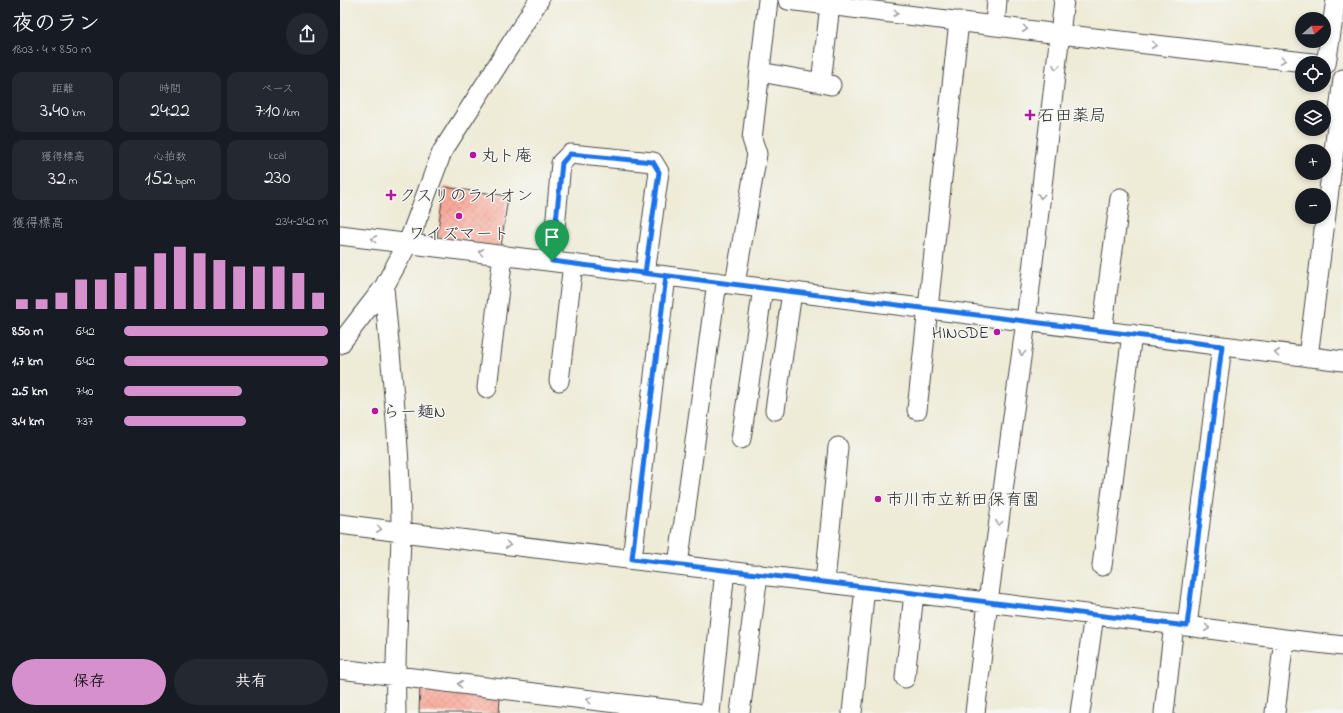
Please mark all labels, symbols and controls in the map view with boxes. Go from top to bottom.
text: 夜のラン [12,9,100,41]
one-way arrow [893,9,899,18]
north arrow [1295,12,1331,48]
map controls [1295,12,1331,224]
button: share [286,13,328,55]
one-way arrow [1022,24,1028,33]
text: 18:03 · 4 × 850 m [12,40,91,59]
one-way arrow [1151,40,1157,49]
one-way arrow [1280,55,1286,64]
button: locate [1295,56,1331,92]
one-way arrow [1051,63,1060,70]
text: 距離 [52,81,74,97]
text: 時間 [159,81,181,97]
text: ペース [261,81,294,97]
text: 3.40 [40,97,69,126]
text: 24:22 [150,97,190,126]
text: 7:10 [255,97,280,126]
button: layers [1295,100,1331,136]
place label: 石田薬局 [1038,104,1106,129]
text: km [69,105,85,121]
text: /km [280,105,300,121]
marker: 石田薬局 [1025,110,1035,120]
place label: 丸ト庵 [481,144,532,169]
button: + [1295,144,1331,180]
text: kcal [269,148,286,164]
text: 獲得標高 [41,149,85,165]
text: 心拍数 [153,149,186,165]
marker: 丸ト庵 [468,150,478,160]
text: 230 [264,164,291,193]
text: 32 [48,165,66,194]
text: 152 [145,165,172,194]
text: m [66,173,77,189]
text: bpm [172,173,195,189]
place label: クスリのライオン [399,184,533,209]
button: − [1295,188,1331,224]
marker: クスリのライオン [386,190,396,200]
one-way arrow [1036,193,1045,199]
marker: ワイズマート [454,211,464,221]
text: 234–242 m [275,212,328,231]
text: 獲得標高 [12,214,64,233]
pin [535,220,569,261]
place label: ワイズマート [408,222,510,247]
icon: arrive [541,226,563,248]
one-way arrow [371,235,377,244]
one-way arrow [478,248,484,257]
place label: HINODE [932,321,989,346]
text: 850 m [12,322,43,341]
text: 6:42 [76,322,95,341]
marker: HINODE [992,327,1002,337]
one-way arrow [1018,349,1027,356]
one-way arrow [1273,349,1280,358]
text: 1.7 km [12,352,43,371]
text: 6:42 [76,352,95,371]
text: 2.5 km [12,382,48,401]
text: 7:40 [76,382,93,401]
place label: らー麺N [383,400,445,425]
marker: らー麺N [370,406,380,416]
text: 3.4 km [12,412,44,431]
text: 7:37 [76,412,93,431]
place label: 市川市立新田保育園 [886,488,1039,513]
marker: 市川市立新田保育園 [873,494,883,504]
one-way arrow [995,520,1004,526]
one-way arrow [376,524,382,533]
one-way arrow [505,540,511,549]
one-way arrow [1204,623,1210,632]
button: 保存 [12,659,166,705]
button: 共有 [174,659,328,705]
one-way arrow [457,680,463,689]
one-way arrow [586,696,592,705]

